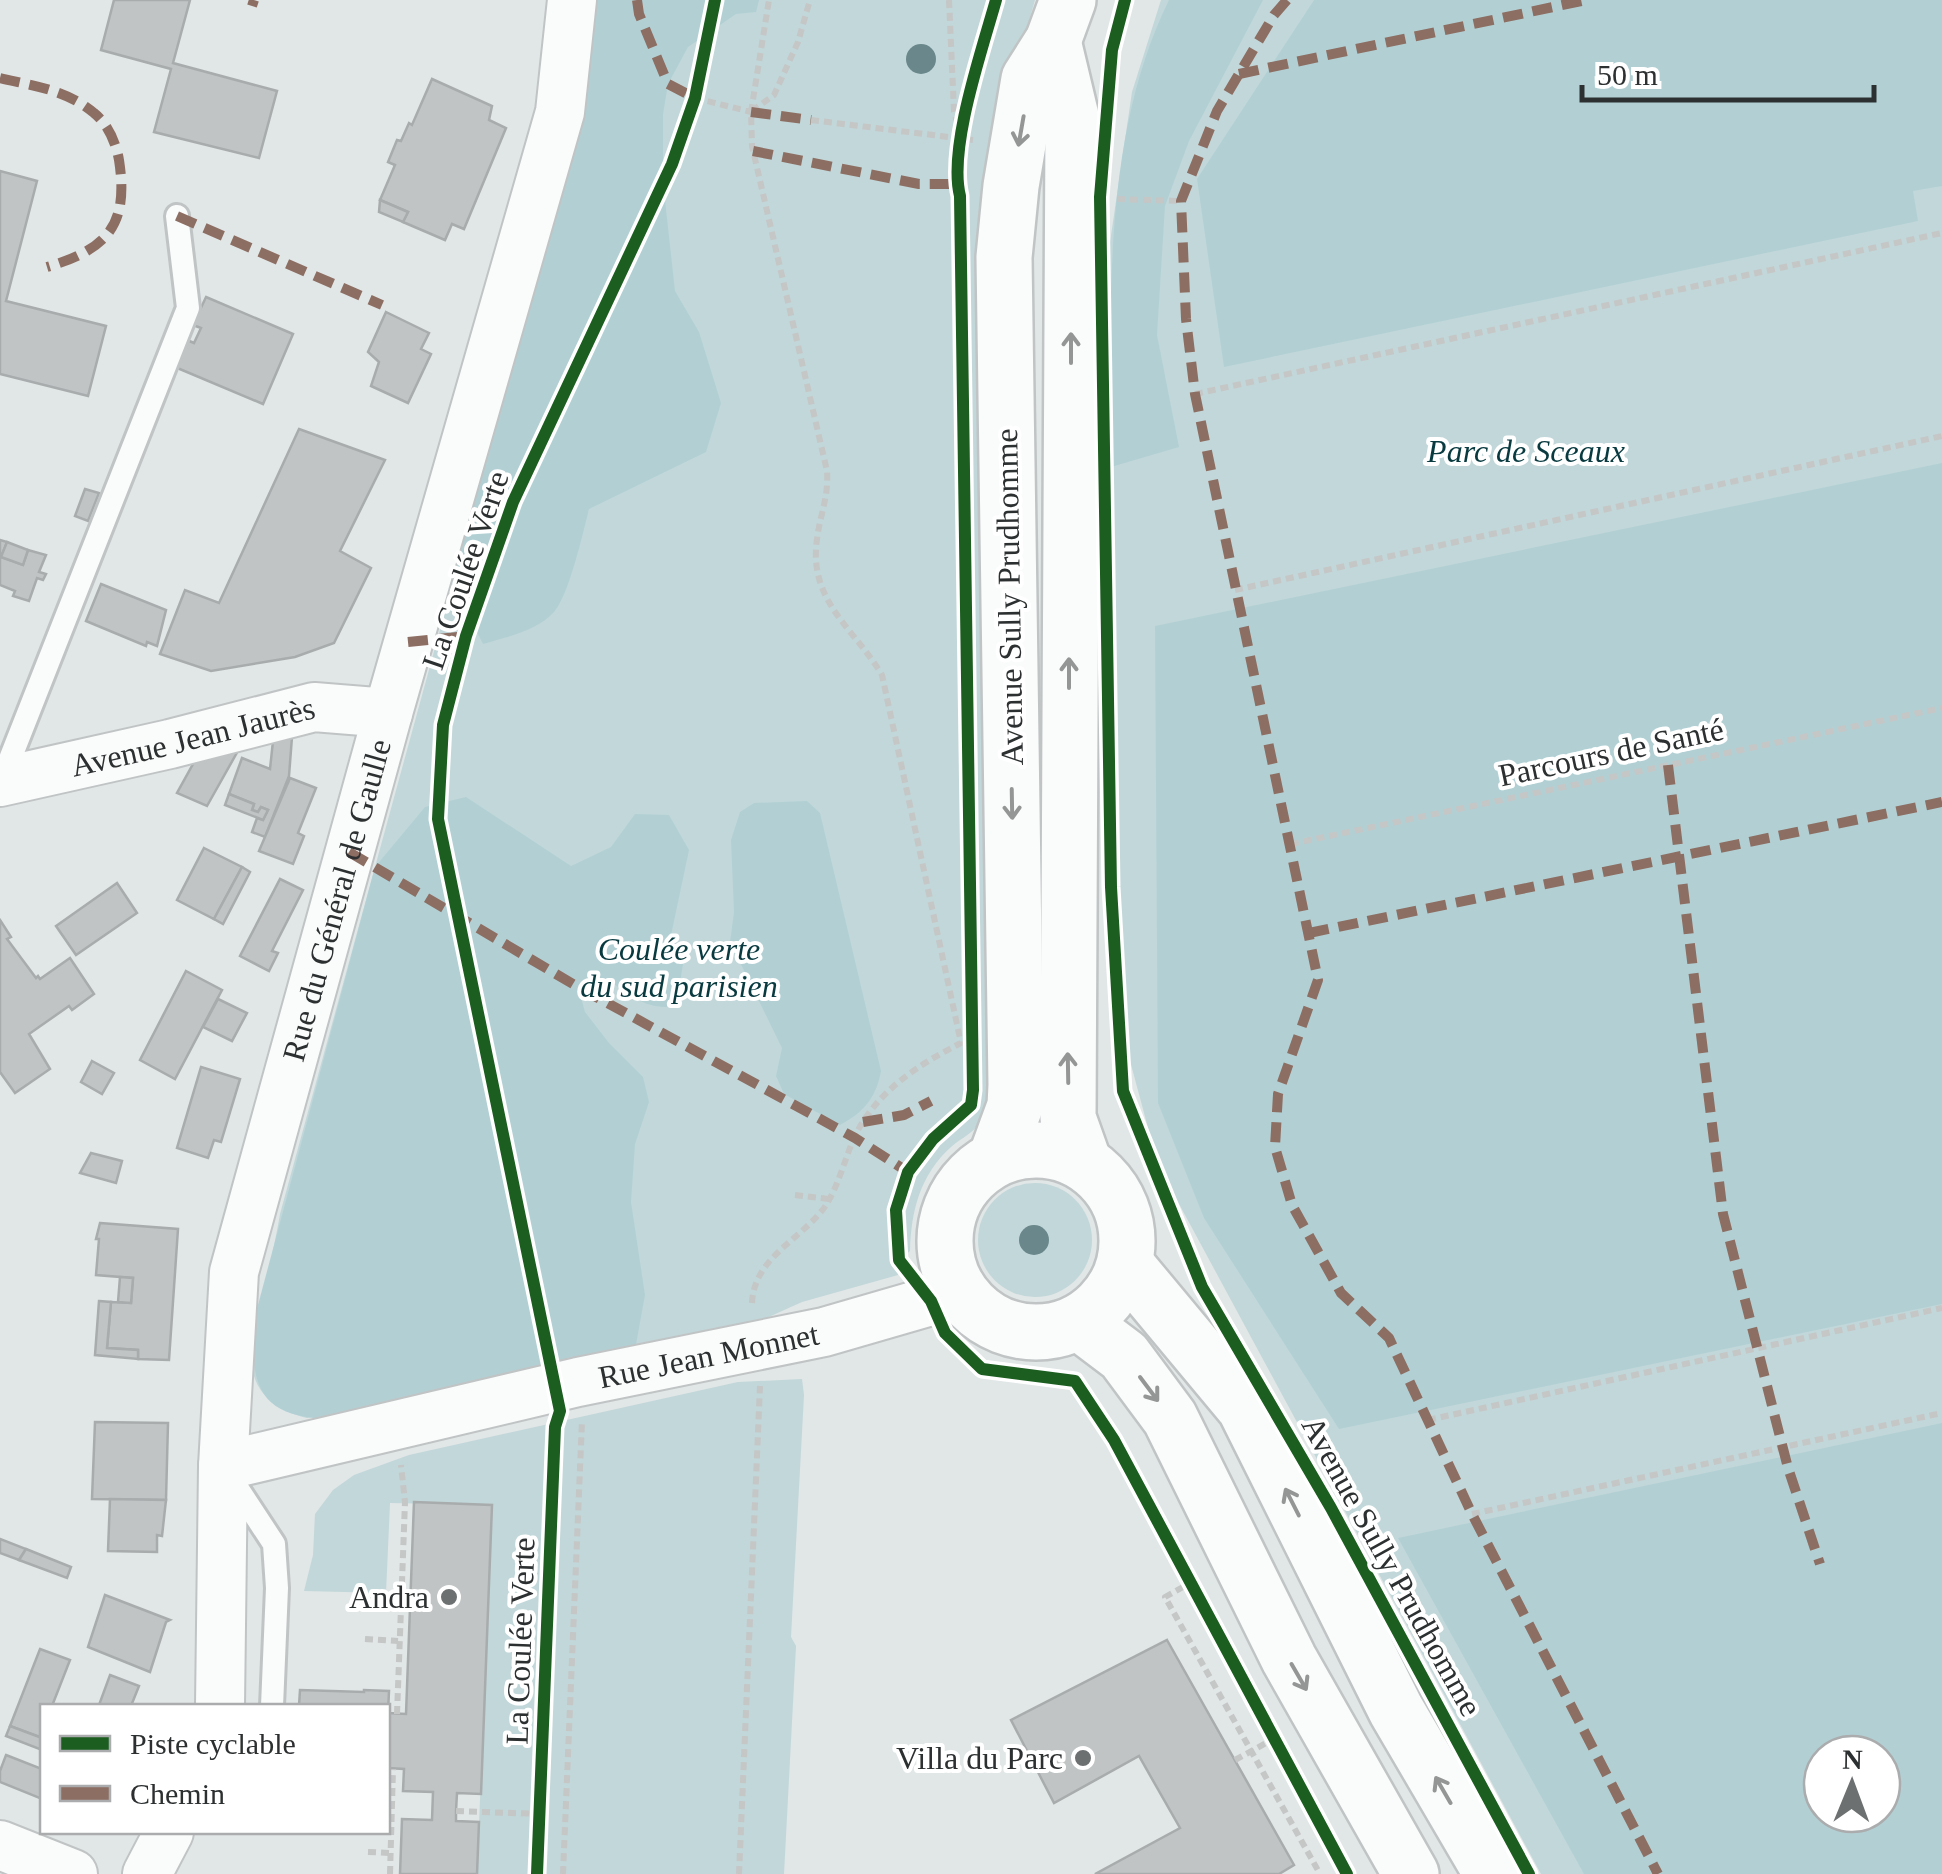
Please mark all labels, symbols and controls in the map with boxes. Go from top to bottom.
scale bar [1582,40,1874,102]
text: 50 m [1597,58,1658,91]
one-way arrow [1011,114,1030,146]
one-way arrow [1062,332,1080,364]
street label: Avenue Sully Prudhomme [988,428,1030,766]
park label: Parc de Sceaux [1426,433,1625,469]
street label: La Coulée Verte [414,466,516,674]
one-way arrow [1060,657,1079,689]
street label: Avenue Jean Jaurès [67,690,319,784]
street label: Parcours de Santé [1495,711,1727,793]
street label: Rue du Général de Gaulle [275,735,398,1065]
one-way arrow [1003,788,1022,820]
park label: Coulée verte du sud parisien [580,931,778,1004]
one-way arrow [1059,1052,1078,1084]
street label: Rue Jean Monnet [595,1316,822,1395]
one-way arrow [1138,1375,1159,1402]
street label: Avenue Sully Prudhomme [1295,1410,1489,1722]
one-way arrow [1282,1488,1301,1518]
street label: La Coulée Verte [498,1537,542,1745]
place label: Andra [349,1579,429,1615]
marker: Andra [438,1586,460,1608]
one-way arrow [1289,1662,1309,1691]
legend [40,1704,390,1834]
text: Piste cyclable [130,1727,296,1760]
north arrow [1802,1734,1902,1834]
place label: Villa du Parc [896,1740,1063,1776]
text: N [1842,1744,1863,1775]
marker: Villa du Parc [1072,1747,1094,1769]
one-way arrow [1433,1776,1453,1805]
text: Chemin [130,1777,225,1810]

